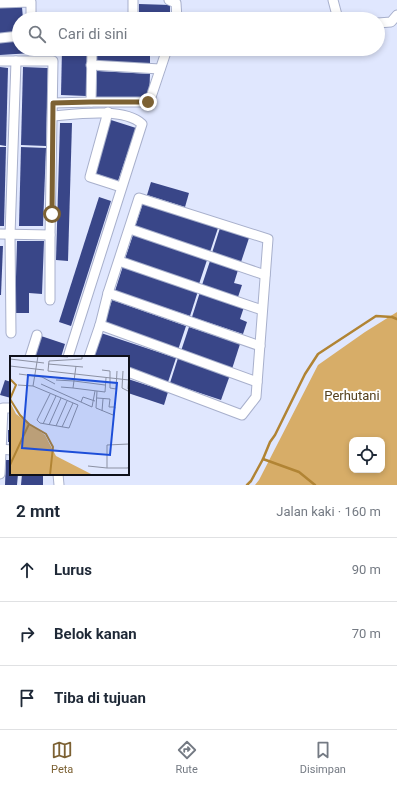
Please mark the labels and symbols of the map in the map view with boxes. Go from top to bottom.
route end [139,93,157,111]
route start [43,205,61,223]
inset map [10,356,129,475]
park label: Perhutani [324,388,380,403]

